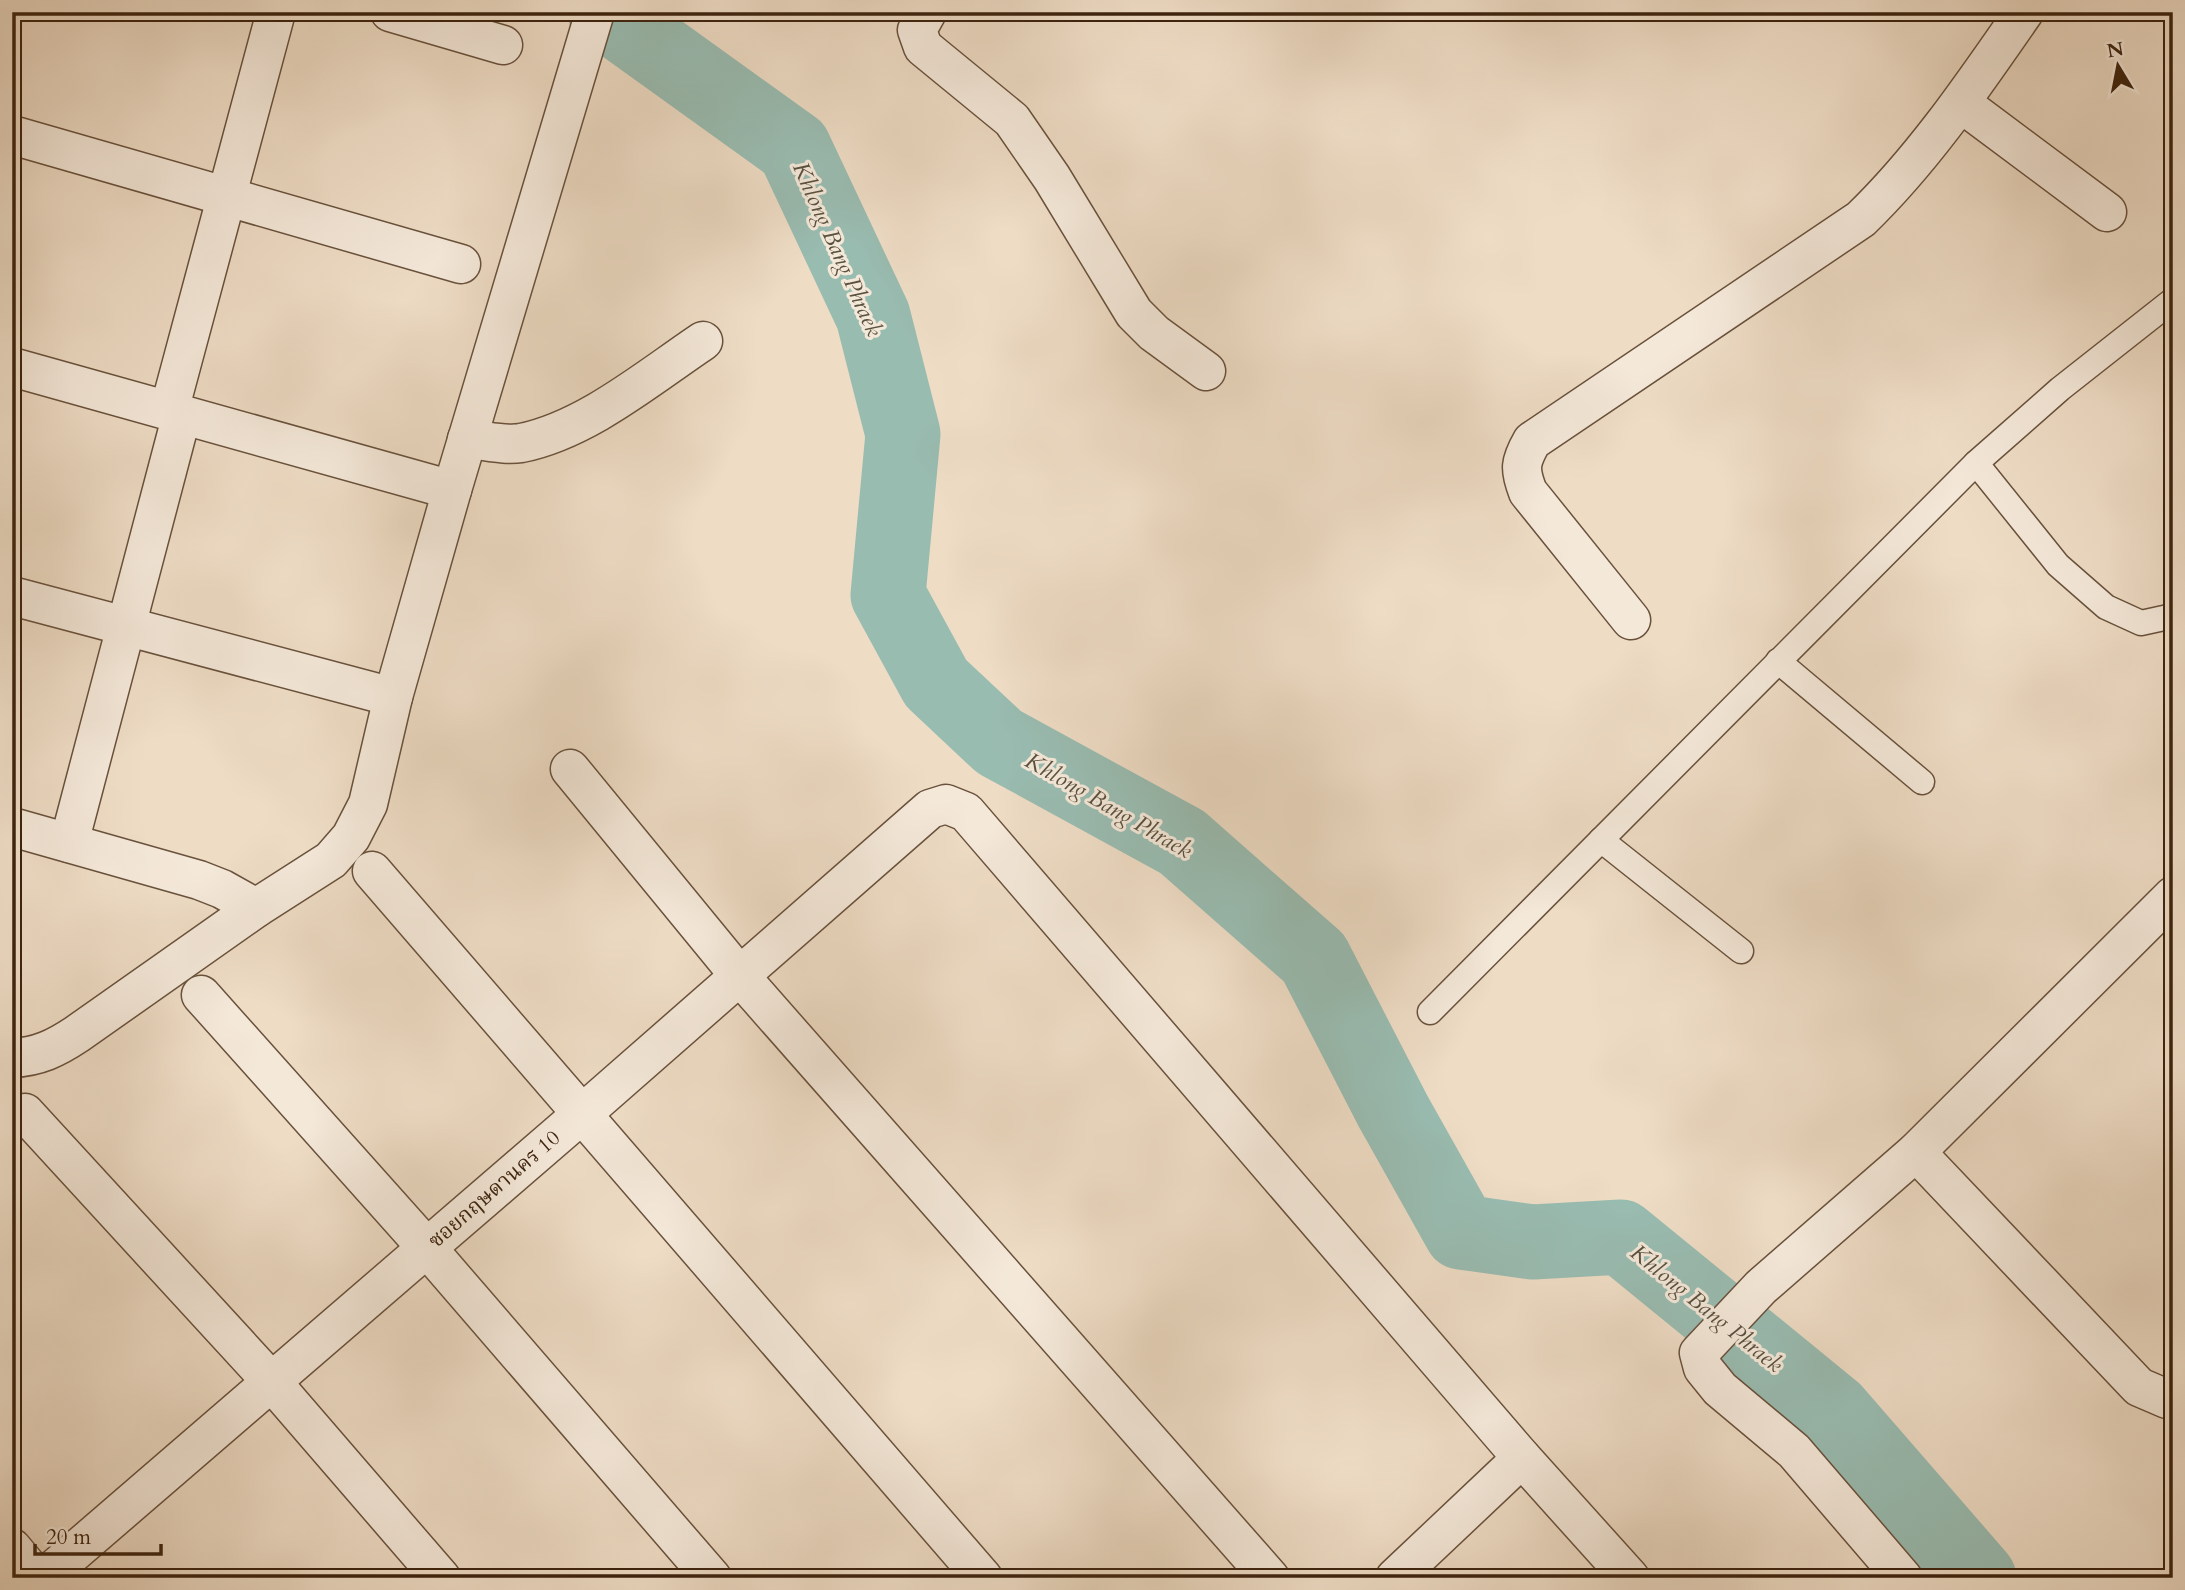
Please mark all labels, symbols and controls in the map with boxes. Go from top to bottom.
north arrow [2084,32,2154,102]
text: N [2105,36,2126,64]
water label: Khlong Bang Phraek [785,157,890,342]
water label: Khlong Bang Phraek [1020,745,1198,866]
street label: ซอยกฤษดานคร 10 [422,1124,567,1255]
water label: Khlong Bang Phraek [1624,1237,1790,1380]
scale bar [35,1513,161,1557]
text: 20 m [46,1523,91,1552]

